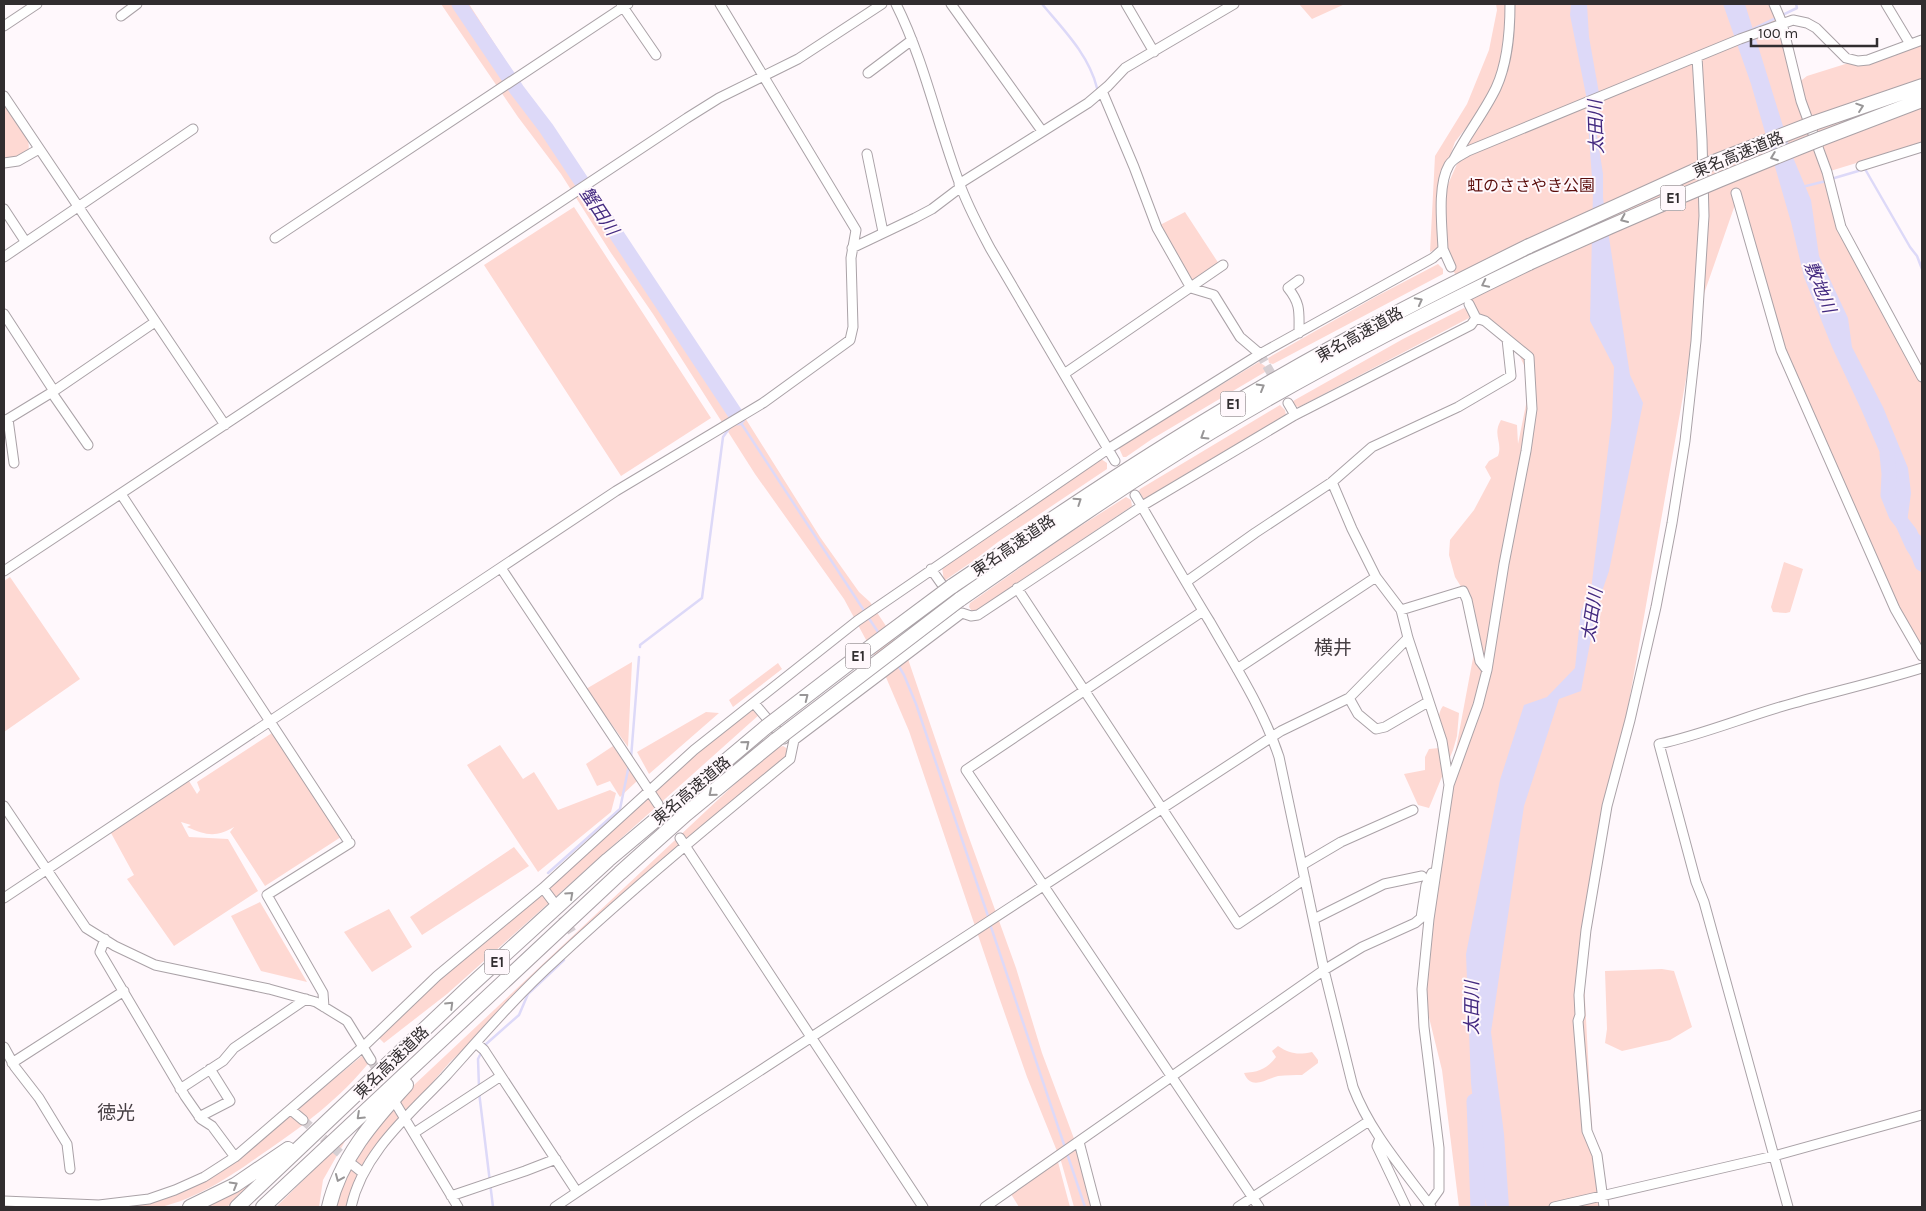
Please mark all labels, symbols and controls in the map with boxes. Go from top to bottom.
scale bar [1751,15,1877,47]
text: 100 m [1758,24,1798,42]
water label: 太田川 [1584,98,1608,154]
one-way arrow [1855,103,1864,113]
street label: 東名高速道路 [1690,128,1786,181]
one-way arrow [1771,151,1779,161]
park label: 虹のささやき公園 [1467,176,1595,195]
water label: 蟹田川 [575,182,624,241]
road number: E1 [1660,186,1686,210]
one-way arrow [1620,213,1629,224]
water label: 敷地川 [1800,258,1841,318]
one-way arrow [1481,278,1490,288]
one-way arrow [1414,297,1423,307]
street label: 東名高速道路 [1313,303,1406,366]
one-way arrow [1255,384,1264,394]
road number: E1 [1220,392,1246,416]
one-way arrow [1200,430,1209,440]
one-way arrow [1073,498,1082,507]
street label: 東名高速道路 [968,511,1058,580]
water label: 太田川 [1577,585,1607,643]
district label: 横井 [1314,637,1352,659]
road number: E1 [846,644,870,668]
one-way arrow [799,694,809,703]
one-way arrow [741,740,750,749]
street label: 東名高速道路 [648,752,734,829]
one-way arrow [708,788,717,797]
one-way arrow [564,892,573,901]
road number: E1 [484,950,510,974]
water label: 太田川 [1461,979,1483,1035]
one-way arrow [445,1002,454,1011]
street label: 東名高速道路 [350,1022,432,1103]
district label: 徳光 [97,1102,135,1124]
one-way arrow [357,1110,366,1119]
one-way arrow [334,1173,345,1182]
one-way arrow [228,1182,237,1192]

